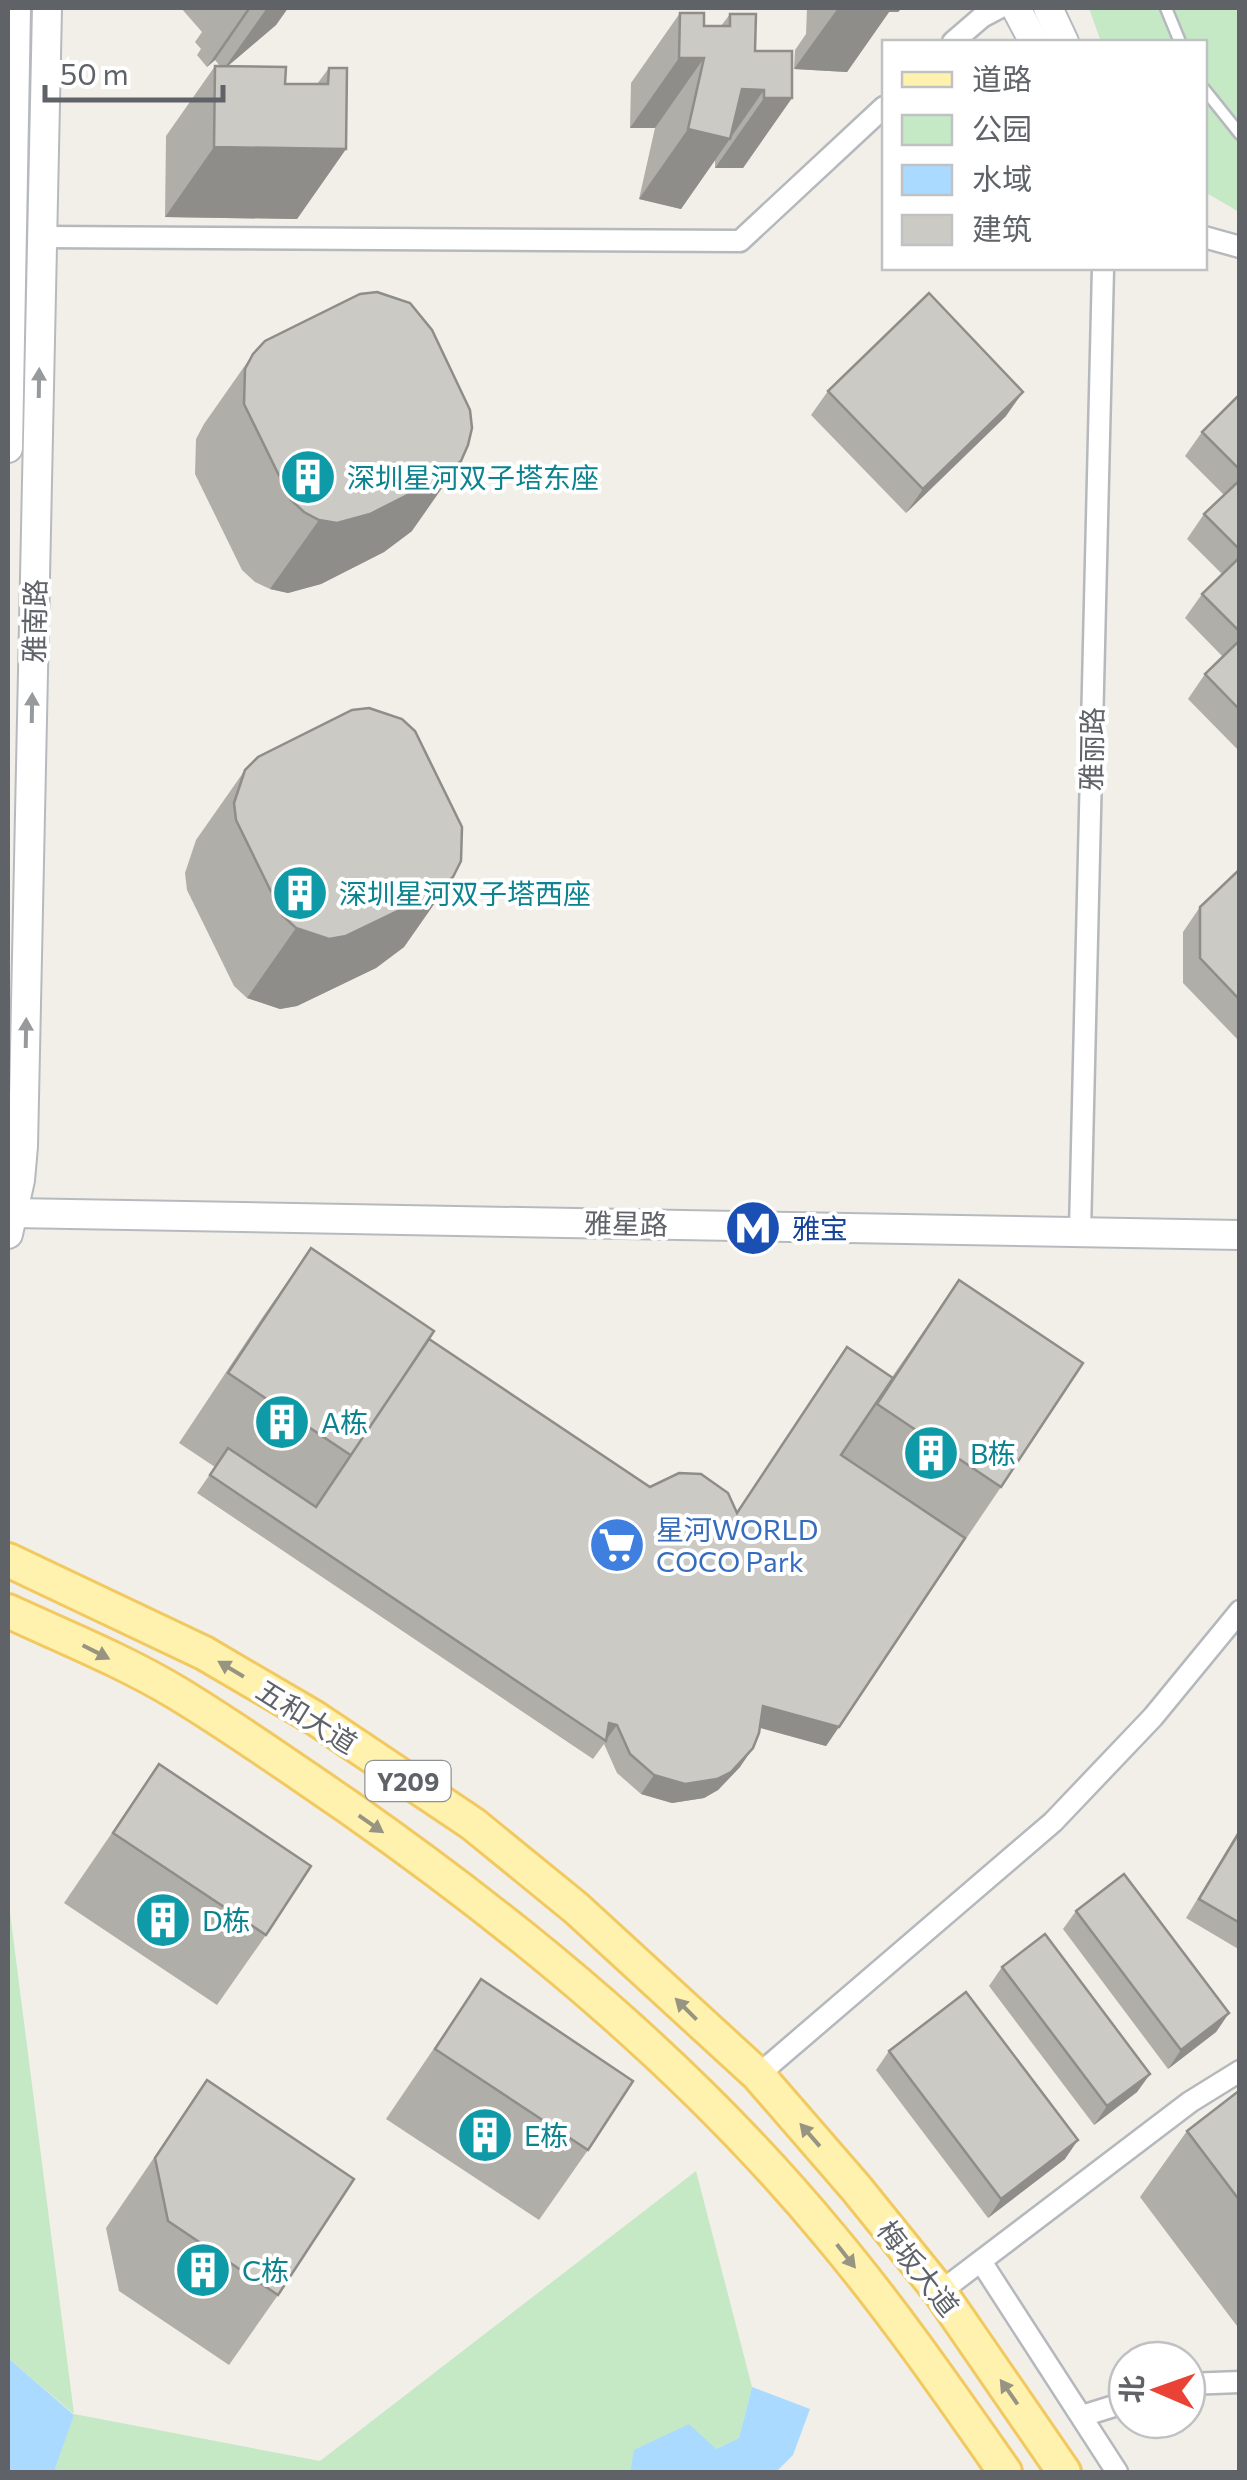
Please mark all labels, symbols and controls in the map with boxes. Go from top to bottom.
scale bar [45,40,222,102]
legend [882,40,1207,270]
text: 50 m [60,54,129,91]
text: 道路 [972,59,1032,96]
text: 公园 [972,109,1032,146]
text: 水域 [972,159,1032,196]
text: 建筑 [972,209,1032,246]
one-way arrow [31,367,47,399]
building icon: 深圳星河双子塔东座 [278,447,338,507]
place label: 深圳星河双子塔东座 [347,460,599,494]
street label: 雅南路 [16,579,52,663]
one-way arrow [25,691,41,723]
street label: 雅丽路 [1073,707,1109,791]
building icon: 深圳星河双子塔西座 [270,863,330,923]
place label: 深圳星河双子塔西座 [339,876,591,910]
one-way arrow [18,1016,34,1048]
metro station icon: 雅宝 [723,1198,783,1258]
street label: 雅星路 [584,1205,668,1241]
place label: 雅宝 [792,1211,848,1245]
building icon: A栋 [252,1392,312,1452]
place label: A栋 [321,1405,368,1439]
building icon: B栋 [901,1423,961,1483]
place label: B栋 [970,1436,1016,1470]
place label: 星河WORLD COCO Park [656,1512,818,1578]
supermarket icon: 星河WORLD COCO Park [587,1515,647,1575]
one-way arrow [82,1644,111,1661]
one-way arrow [217,1661,245,1678]
street label: 五和大道 [250,1672,364,1760]
road number: Y209 [366,1761,450,1801]
one-way arrow [358,1814,385,1833]
building icon: D栋 [133,1890,193,1950]
place label: D栋 [202,1903,251,1937]
one-way arrow [675,1998,699,2022]
building icon: E栋 [455,2105,515,2165]
place label: E栋 [524,2118,569,2152]
one-way arrow [800,2123,822,2148]
street label: 梅坂大道 [871,2213,967,2323]
building icon: C栋 [173,2240,233,2300]
one-way arrow [836,2243,856,2269]
place label: C栋 [242,2253,289,2287]
north arrow [1107,2340,1207,2440]
text: 北 [1114,2375,1148,2404]
one-way arrow [1000,2379,1019,2405]

